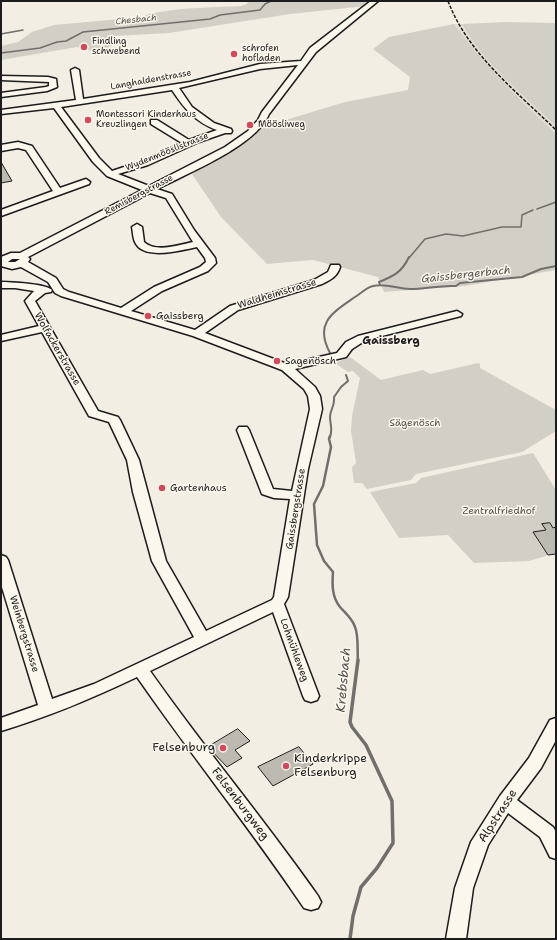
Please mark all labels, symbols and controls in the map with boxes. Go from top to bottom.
water label: Chesbach [115,12,157,28]
place label: Findling schwebend [92,37,140,58]
marker: Findling schwebend [79,42,89,52]
place label: schrofen hofladen [242,44,281,65]
marker: schrofen hofladen [229,49,239,59]
street label: Langhaldenstrasse [110,68,192,92]
place label: Montessori Kinderhaus Kreuzlingen [96,110,196,131]
marker: Montessori Kinderhaus Kreuzlingen [83,115,93,125]
marker: Möösliweg [245,120,255,130]
place label: Möösliweg [258,120,305,130]
street label: Wydenmööslistrasse [124,130,210,174]
street label: Remisbergstrasse [103,172,175,218]
water label: Gaissbergerbach [421,264,511,286]
street label: Waldheimstrasse [236,276,318,312]
street label: Wolfackerstrasse [31,310,83,388]
place label: Gaissberg [156,310,204,322]
marker: Gaissberg [143,311,153,321]
district label: Gaissberg [362,334,420,348]
place label: Sagenösch [285,355,336,367]
marker: Sagenösch [272,356,282,366]
park label: Sägenösch [389,417,441,429]
street label: Gaissbergstrasse [284,468,308,550]
place label: Gartenhaus [170,482,227,494]
marker: Gartenhaus [157,483,167,493]
park label: Zentralfriedhof [463,505,535,517]
street label: Weinbergstrasse [7,594,41,674]
street label: Lohmühleweg [277,617,311,683]
water label: Krebsbach [333,647,355,713]
place label: Felsenburg [152,741,215,755]
marker: Felsenburg [218,743,228,753]
place label: Kinderkrippe Felsenburg [294,752,367,780]
marker: Kinderkrippe Felsenburg [281,761,291,771]
street label: Felsenburgweg [208,765,272,843]
street label: Alpstrasse [476,787,520,845]

